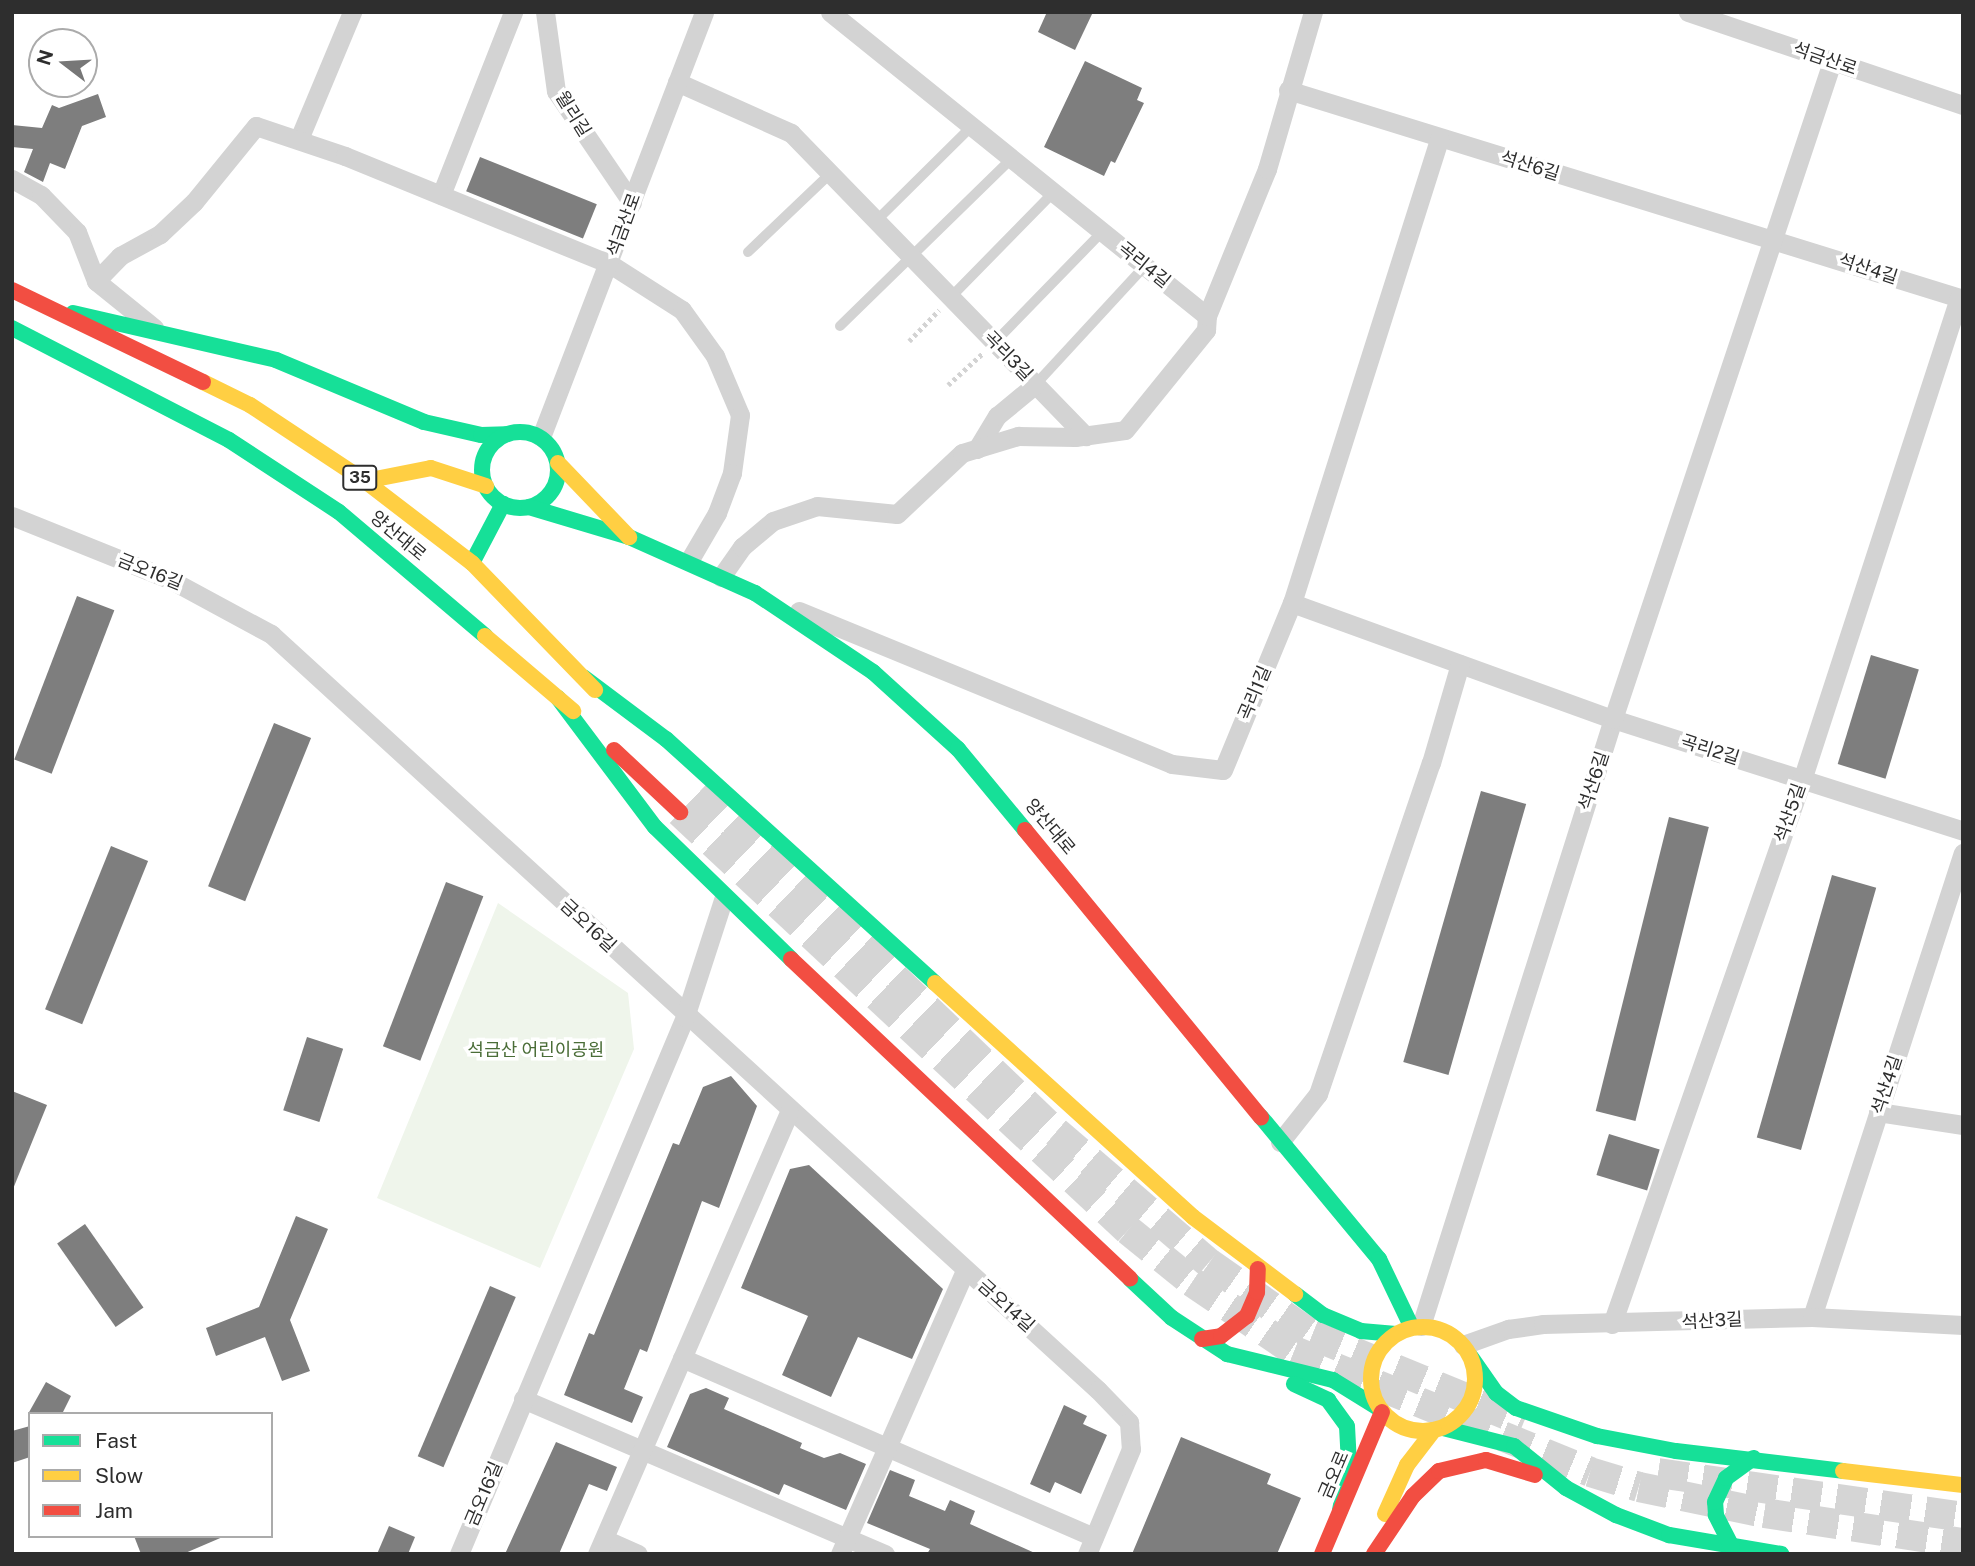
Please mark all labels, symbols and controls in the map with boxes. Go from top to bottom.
north arrow [28,28,98,98]
street label: 석금산로 [1790,38,1860,80]
text: N [32,47,58,68]
street label: 월리길 [551,87,595,141]
street label: 석산6길 [1498,147,1562,185]
street label: 석금산로 [603,190,645,260]
street label: 곡리4길 [1114,237,1174,293]
street label: 석산4길 [1836,249,1900,289]
street label: 곡리3길 [979,327,1037,385]
road number: 35 [341,466,379,491]
street label: 양산대로 [366,506,430,566]
street label: 금오16길 [114,549,186,595]
street label: 곡리1길 [1234,663,1276,723]
street label: 곡리2길 [1678,730,1742,770]
street label: 석산6길 [1574,749,1614,813]
street label: 석산5길 [1770,781,1810,845]
street label: 양산대로 [1020,795,1080,859]
street label: 금오16길 [556,895,620,957]
park label: 석금산 어린이공원 [468,1039,604,1061]
street label: 석산4길 [1867,1053,1907,1117]
street label: 금오14길 [973,1275,1039,1337]
street label: 석산3길 [1681,1309,1743,1333]
legend [28,1412,273,1538]
text: Fast [95,1428,137,1453]
street label: 금오로 [1314,1448,1354,1502]
street label: 금오16길 [461,1458,507,1530]
text: Slow [95,1463,143,1488]
text: Jam [95,1498,133,1523]

